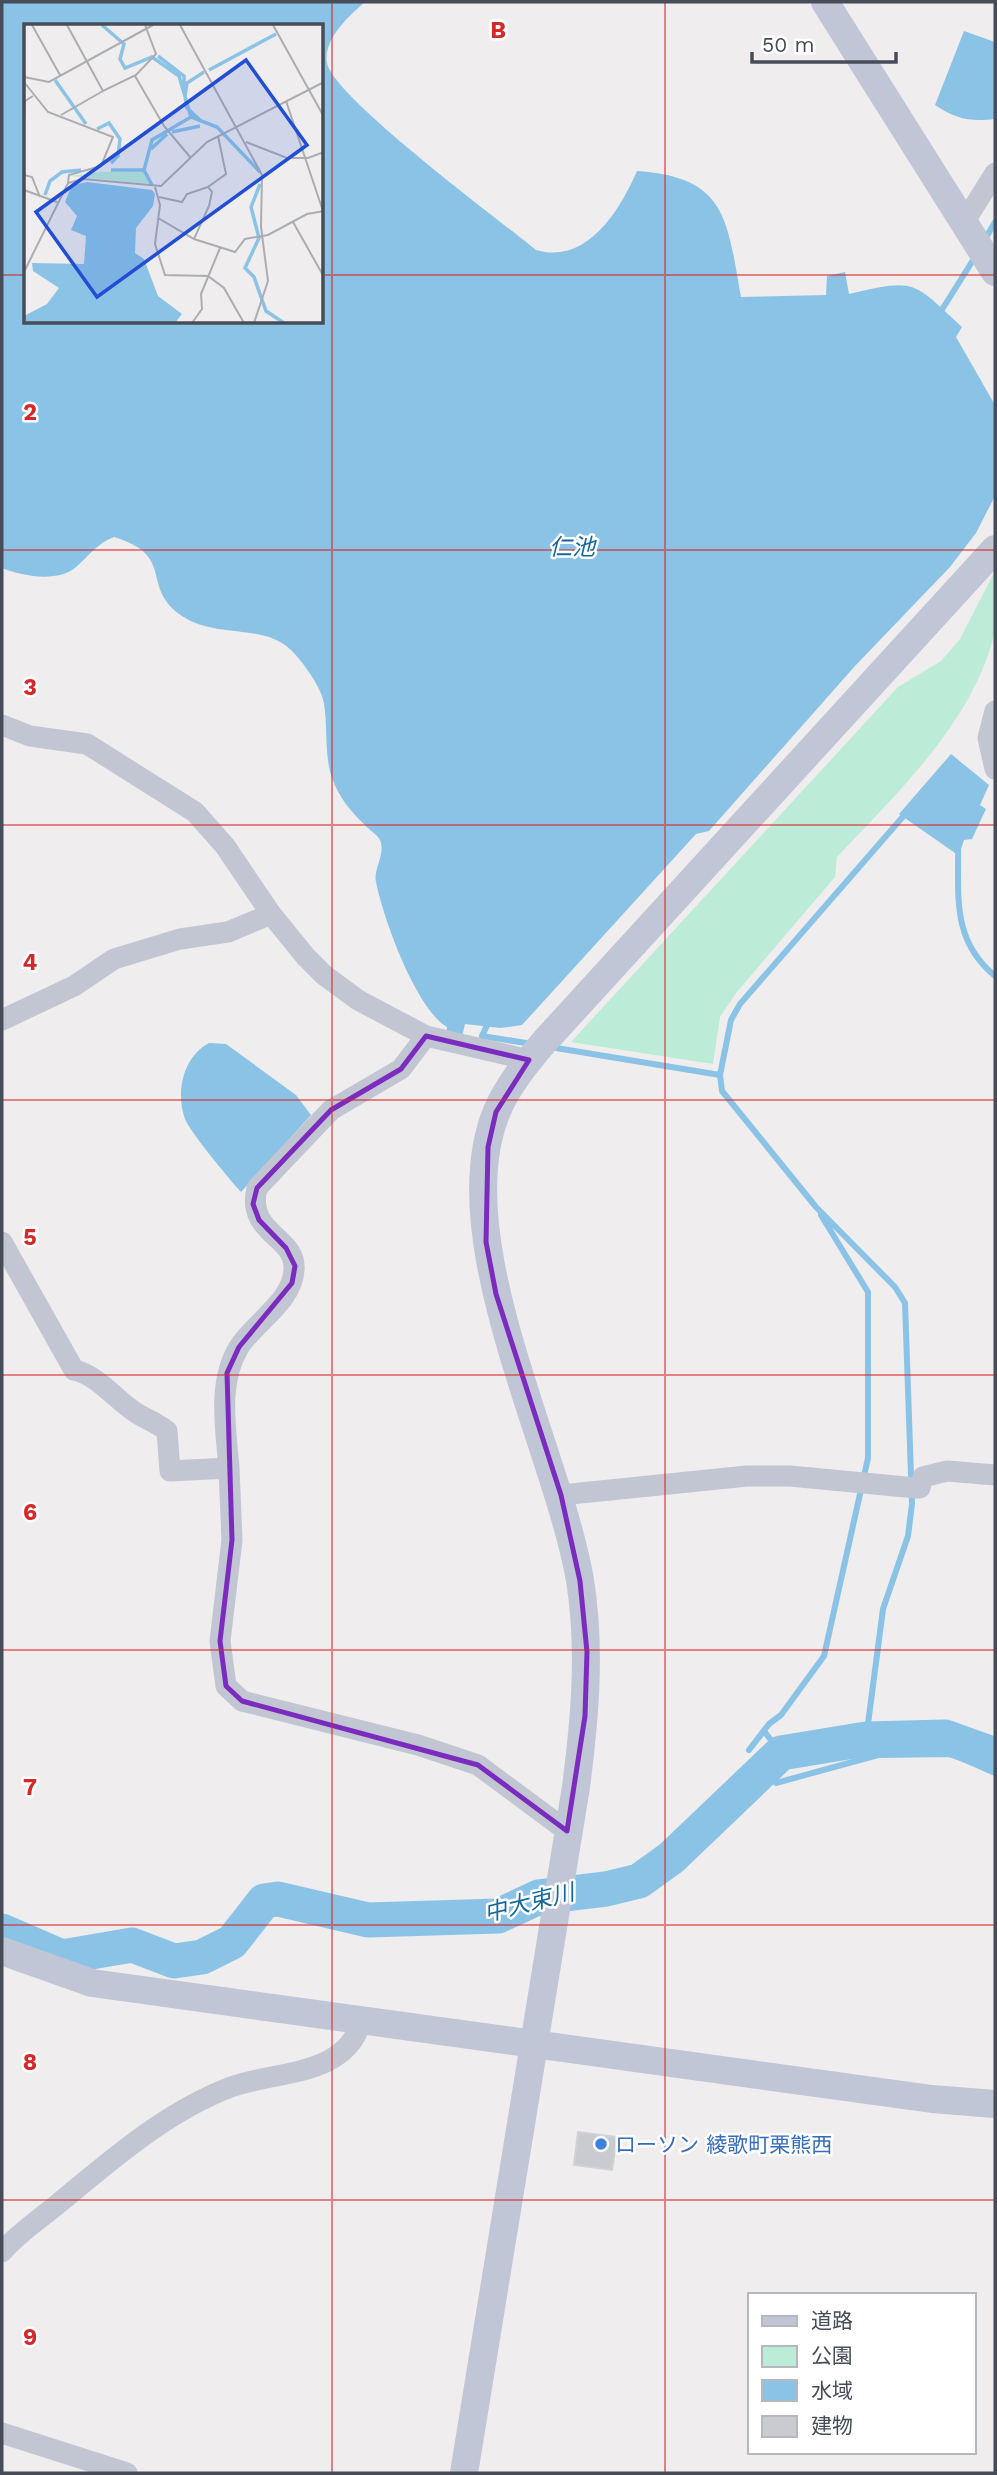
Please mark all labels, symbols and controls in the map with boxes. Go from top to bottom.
text: B [490,17,506,44]
scale bar [752,21,895,65]
inset map [24,24,324,324]
text: 50 m [762,32,814,57]
text: 2 [23,399,37,426]
water label: 仁池 [549,534,597,561]
text: 3 [23,674,37,701]
text: 4 [23,949,38,976]
text: 5 [23,1224,37,1251]
text: 6 [23,1499,37,1526]
text: 7 [23,1774,37,1801]
water label: 中大束川 [481,1878,580,1927]
text: 8 [23,2049,37,2076]
place label: ローソン 綾歌町栗熊西 [615,2132,832,2157]
marker: ローソン 綾歌町栗熊西 [593,2136,609,2152]
legend [748,2293,976,2454]
text: 道路 [811,2308,853,2333]
text: 9 [23,2324,37,2351]
text: 公園 [811,2343,853,2368]
text: 水域 [811,2378,853,2403]
text: 建物 [811,2413,853,2438]

